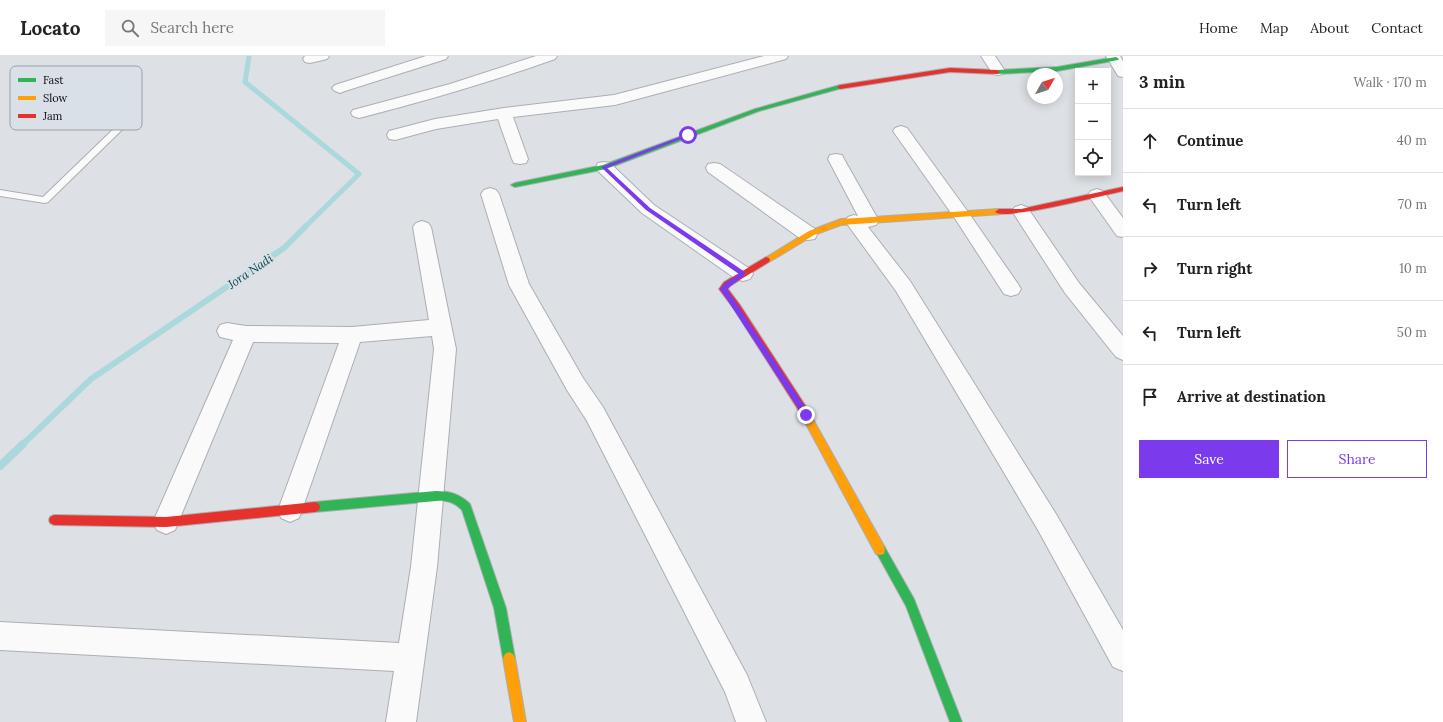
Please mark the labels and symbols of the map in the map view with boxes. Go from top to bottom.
legend [10,66,142,130]
north arrow [1027,68,1063,104]
text: Fast [43,73,64,87]
text: Slow [43,91,68,105]
text: Jam [42,109,63,123]
route start [679,126,697,144]
water label: Jora Nadi [224,250,276,292]
route end [797,406,815,424]

